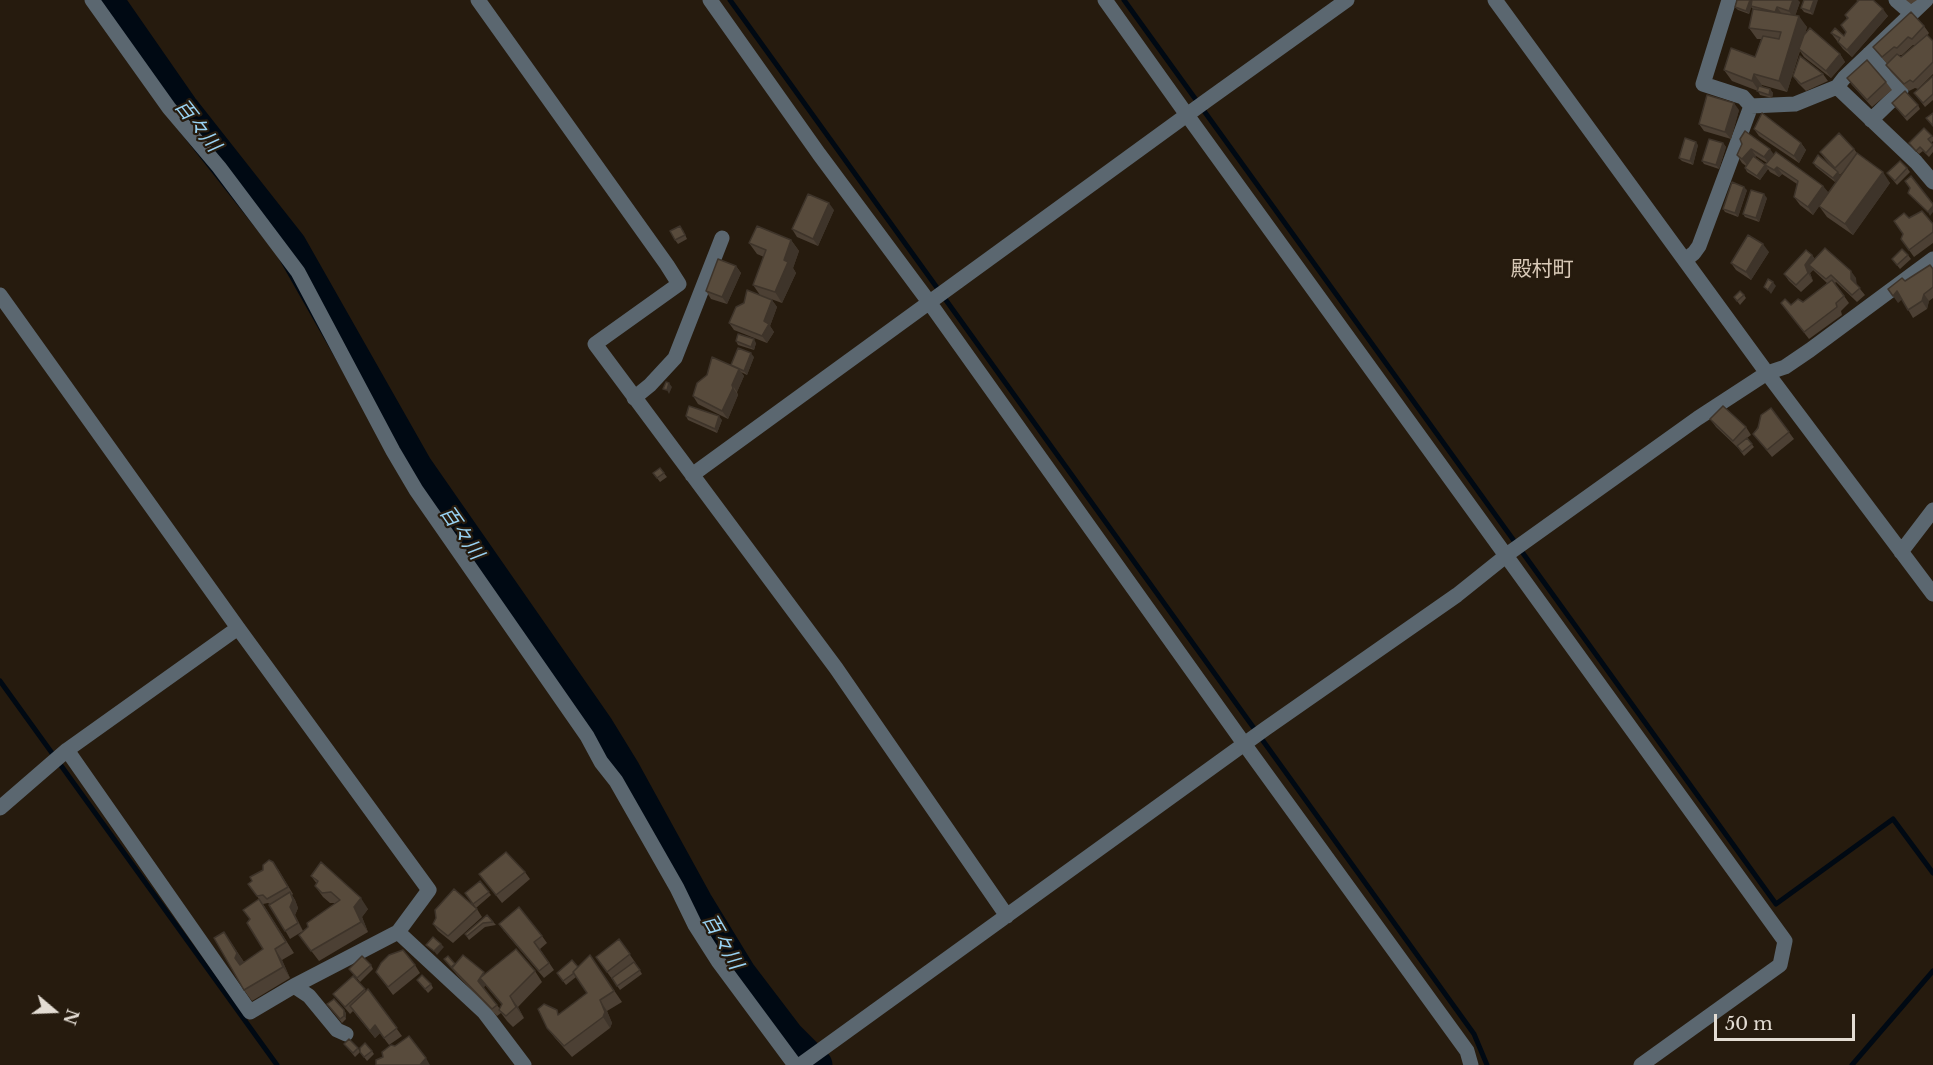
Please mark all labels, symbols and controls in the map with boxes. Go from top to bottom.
water label: 百々川 [169,95,225,157]
district label: 殿村町 [1511,257,1573,283]
water label: 百々川 [434,502,488,564]
water label: 百々川 [697,910,747,974]
north arrow [24,981,84,1041]
scale bar [1717,1002,1858,1040]
text: N [59,1006,83,1027]
text: 50 m [1725,1013,1773,1035]

